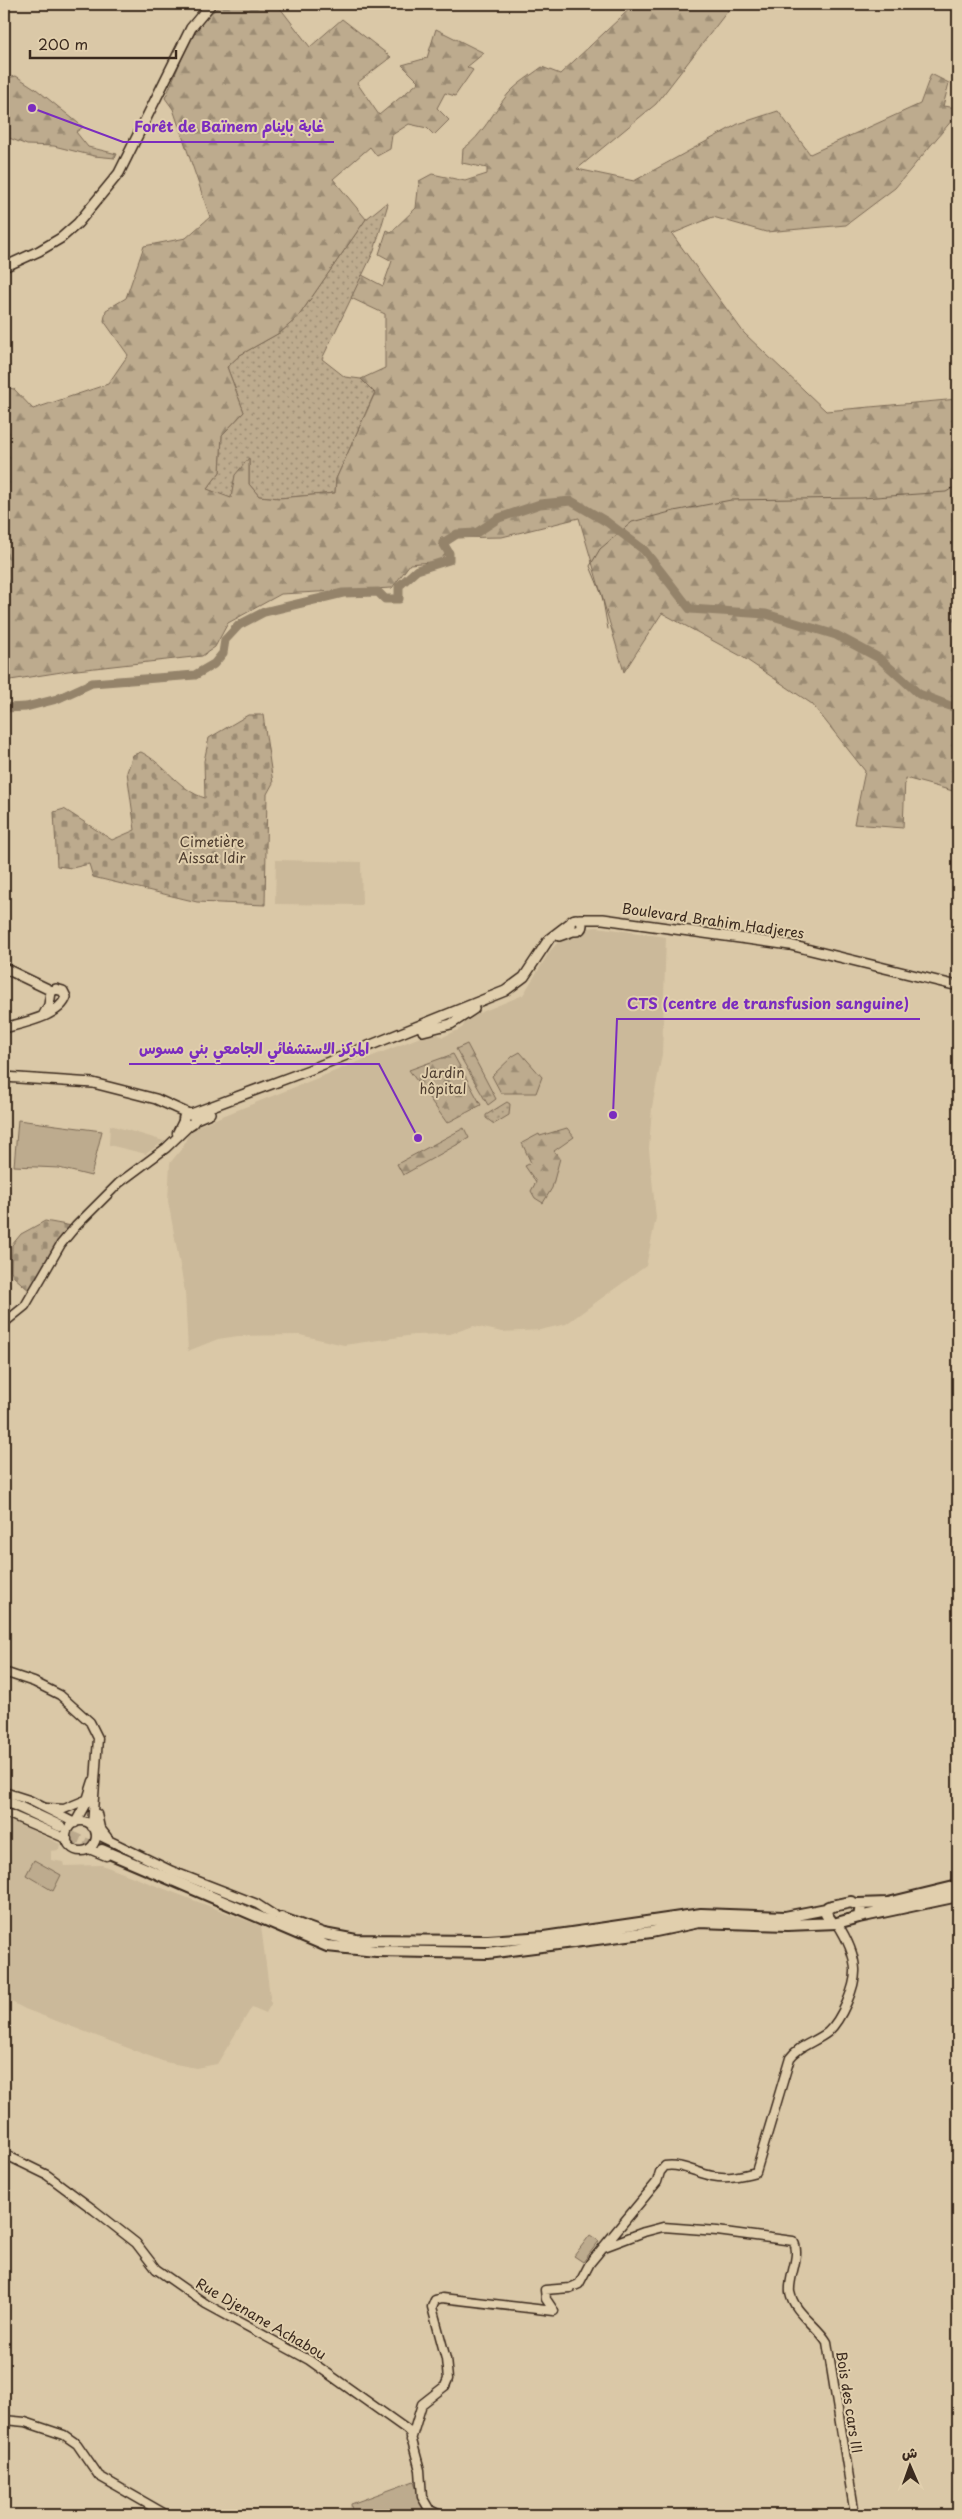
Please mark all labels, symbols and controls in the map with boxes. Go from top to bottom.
scale bar [30,28,176,60]
text: 200 m [38,32,88,55]
callout: Forêt de Baïnem غابة باينام [123,112,334,142]
text: Forêt de Baïnem غابة باينام [134,114,324,138]
park label: Cimetière Aissat Idir [178,831,246,868]
street label: Boulevard Brahim Hadjeres [621,897,806,944]
callout: CTS (centre de transfusion sanguine) [617,989,920,1019]
text: CTS (centre de transfusion sanguine) [627,991,909,1014]
callout: المركز الاستشفائي الجامعي بني مسوس [129,1034,379,1064]
text: المركز الاستشفائي الجامعي بني مسوس [139,1036,369,1063]
park label: Jardin hôpital [420,1062,466,1099]
street label: Rue Djenane Achabou [192,2273,330,2364]
street label: Bois des cars III [831,2349,868,2455]
north arrow [884,2442,934,2492]
text: ش [901,2442,918,2463]

